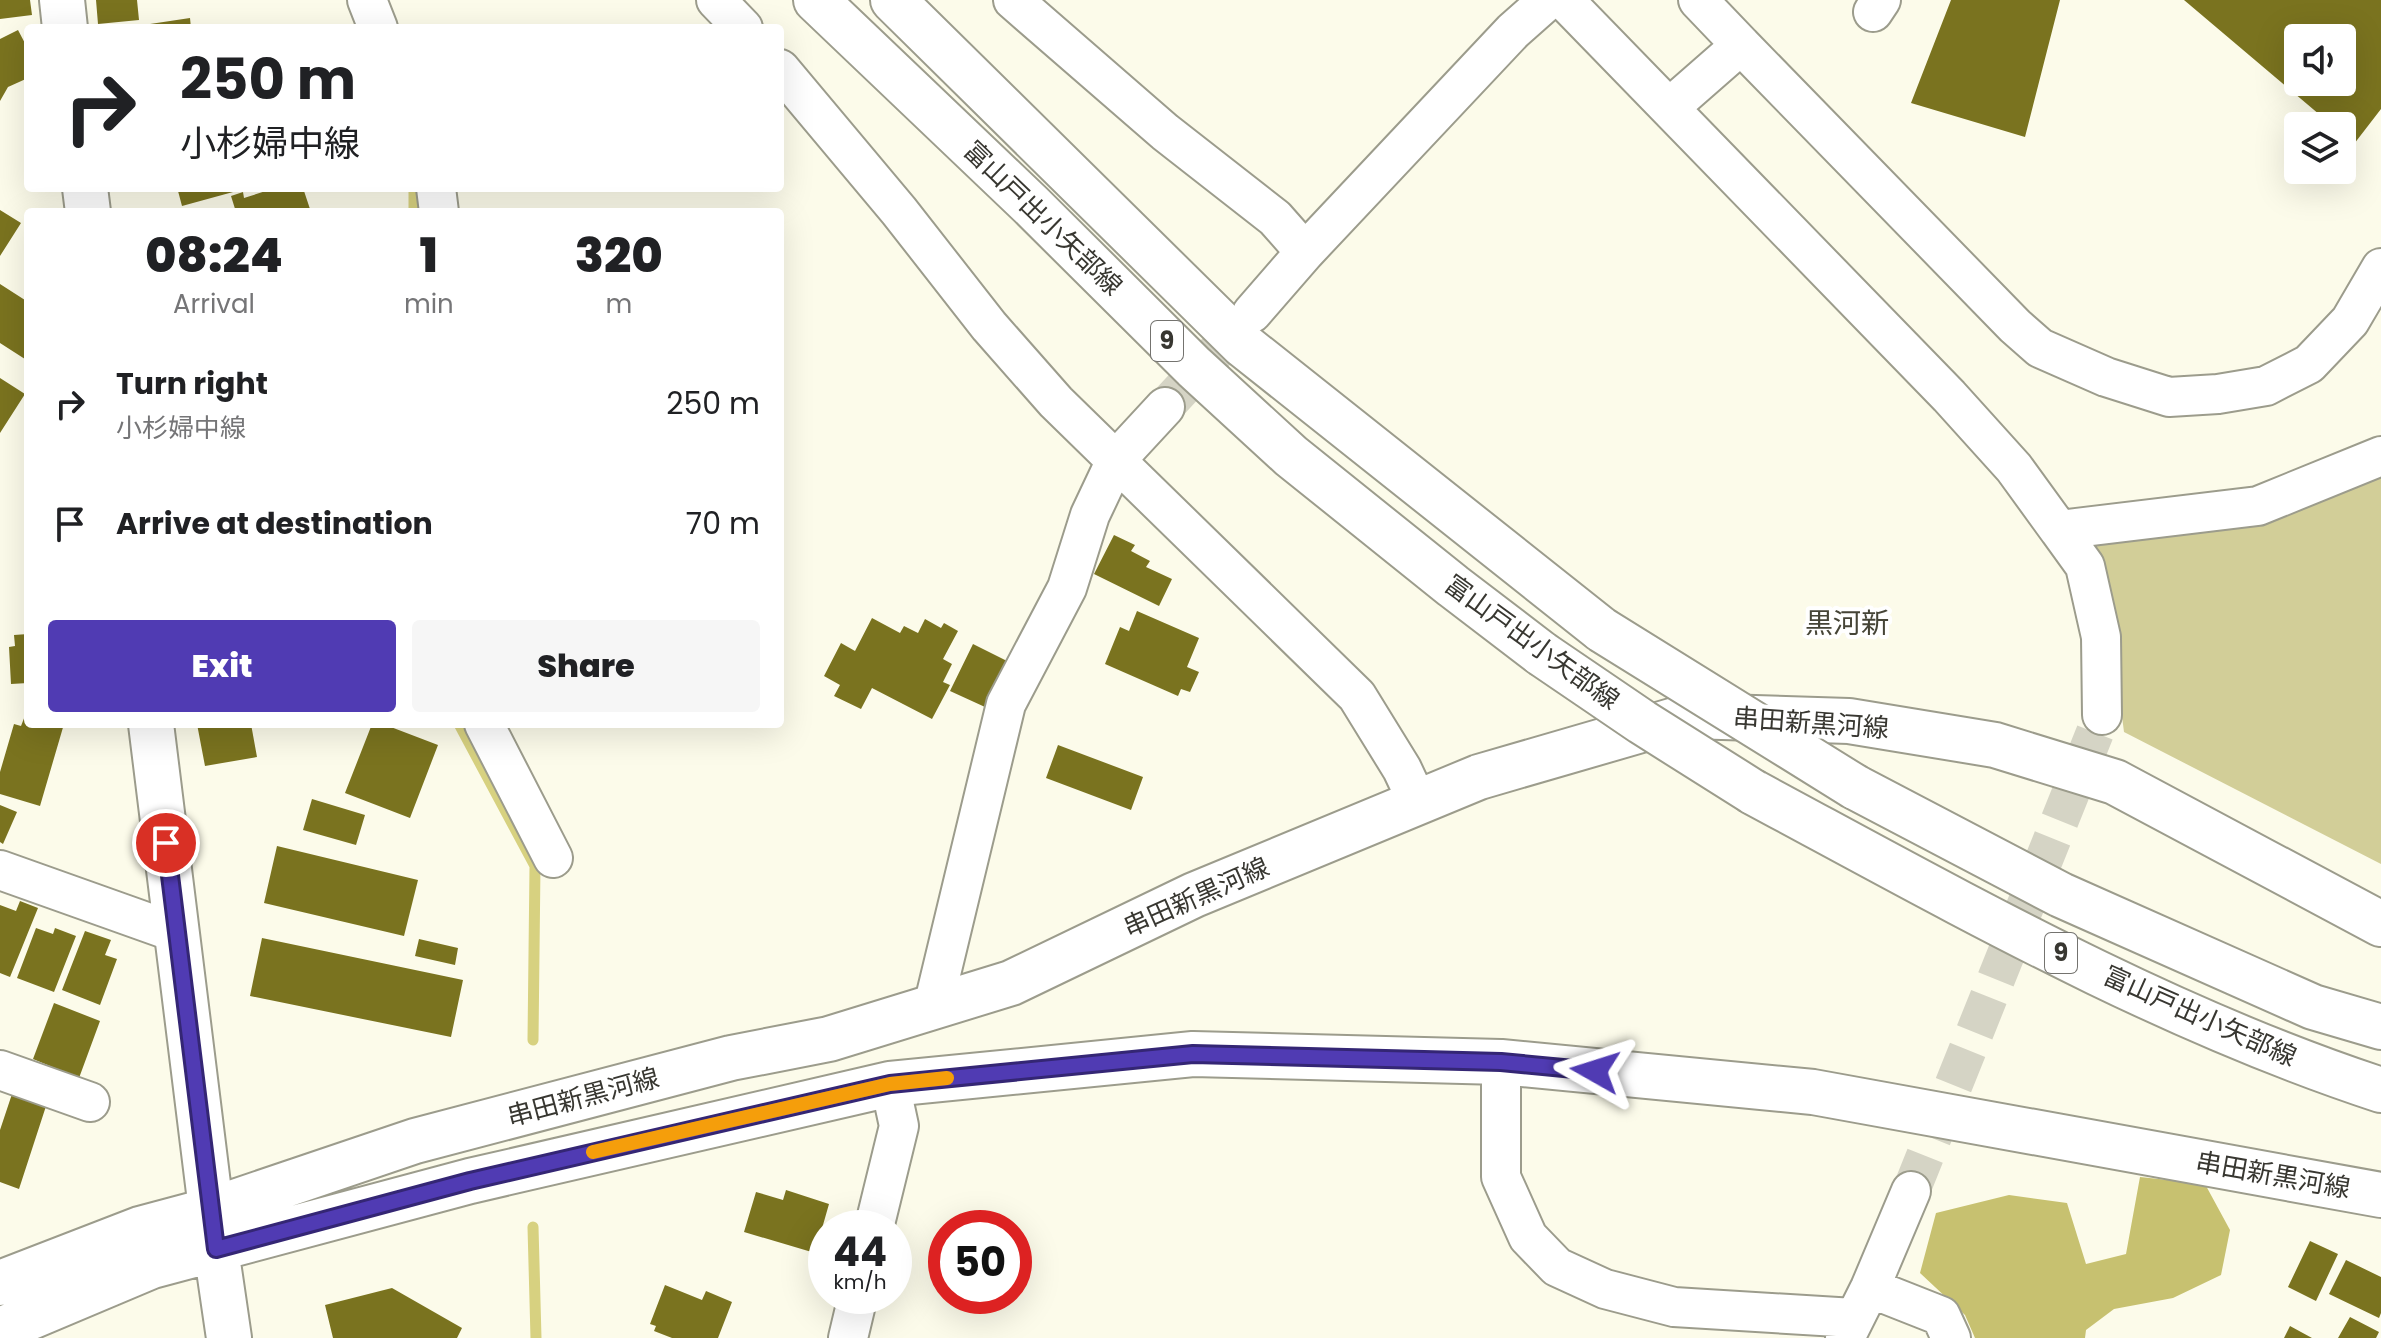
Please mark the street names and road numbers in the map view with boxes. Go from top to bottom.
street label: 富山戸出小矢部線 [956,133,1130,303]
road number: 9 [1151,321,1183,361]
street label: 富山戸出小矢部線 [1437,566,1627,718]
street label: 串田新黒河線 [1732,700,1890,746]
street label: 串田新黒河線 [1117,849,1275,945]
road number: 9 [2045,933,2077,973]
street label: 富山戸出小矢部線 [2098,957,2302,1075]
street label: 串田新黒河線 [503,1059,663,1135]
street label: 串田新黒河線 [2193,1144,2353,1206]

